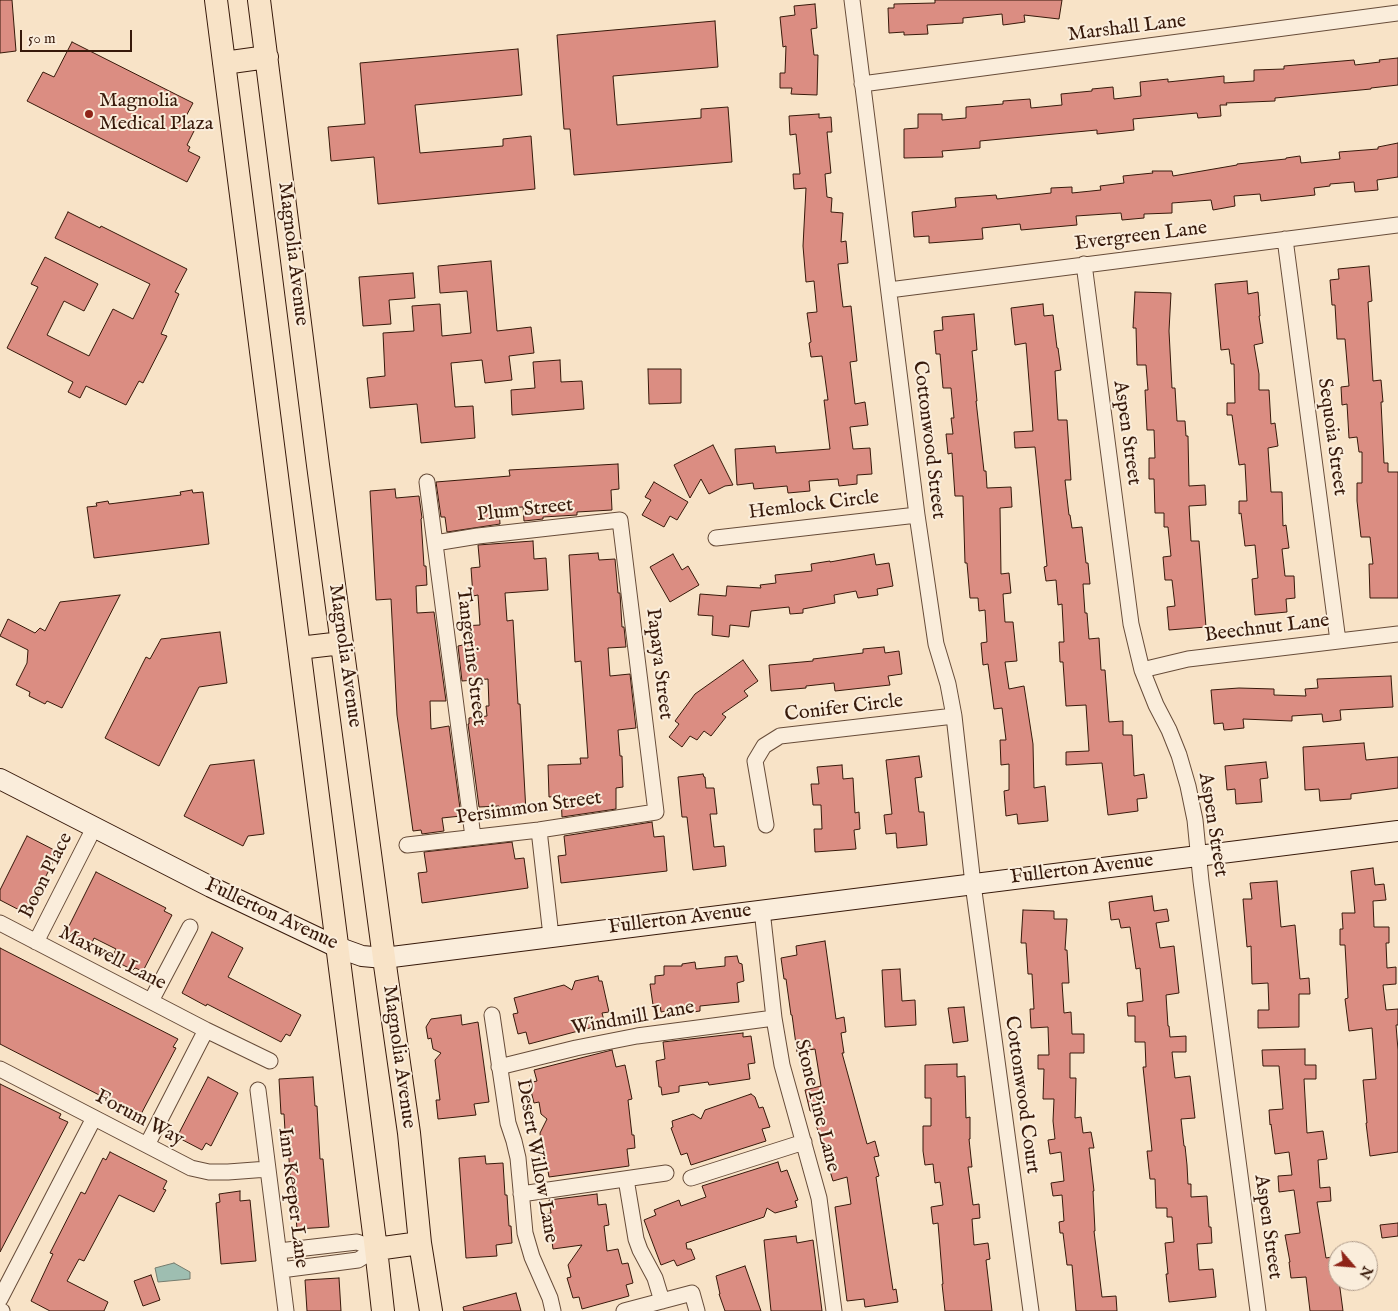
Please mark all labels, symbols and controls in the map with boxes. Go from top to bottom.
street label: Marshall Lane [1066,10,1188,48]
scale bar [22,20,135,52]
text: 50 m [28,29,56,48]
place label: Magnolia Medical Plaza [99,90,213,137]
marker: Magnolia Medical Plaza [83,108,95,120]
street label: Magnolia Avenue [271,181,313,327]
street label: Evergreen Lane [1073,217,1209,257]
street label: Cottonwood Street [906,360,950,520]
street label: Sequoia Street [1311,377,1351,497]
street label: Aspen Street [1107,379,1145,487]
street label: Hemlock Circle [747,486,881,526]
street label: Plum Street [476,494,574,528]
street label: Magnolia Avenue [322,583,366,729]
street label: Tangerine Street [450,587,490,727]
street label: Papaya Street [639,607,677,721]
street label: Beechnut Lane [1203,609,1331,649]
street label: Conifer Circle [783,690,905,728]
street label: Aspen Street [1192,771,1232,879]
street label: Persimmon Street [455,787,603,831]
street label: Boon Place [15,829,79,923]
street label: Fullerton Avenue [1009,849,1155,891]
street label: Fullerton Avenue [201,874,341,956]
street label: Fullerton Avenue [607,899,753,941]
street label: Maxwell Lane [54,922,170,996]
street label: Magnolia Avenue [376,984,420,1130]
street label: Windmill Lane [570,996,696,1042]
street label: Cottonwood Court [998,1015,1044,1175]
street label: Stone Pine Lane [788,1037,844,1175]
street label: Desert Willow Lane [510,1077,562,1245]
street label: Forum Way [91,1086,187,1152]
street label: Inn Keeper Lane [271,1126,313,1270]
street label: Aspen Street [1248,1173,1286,1281]
north arrow [1328,1241,1378,1291]
text: N [1355,1263,1376,1282]

